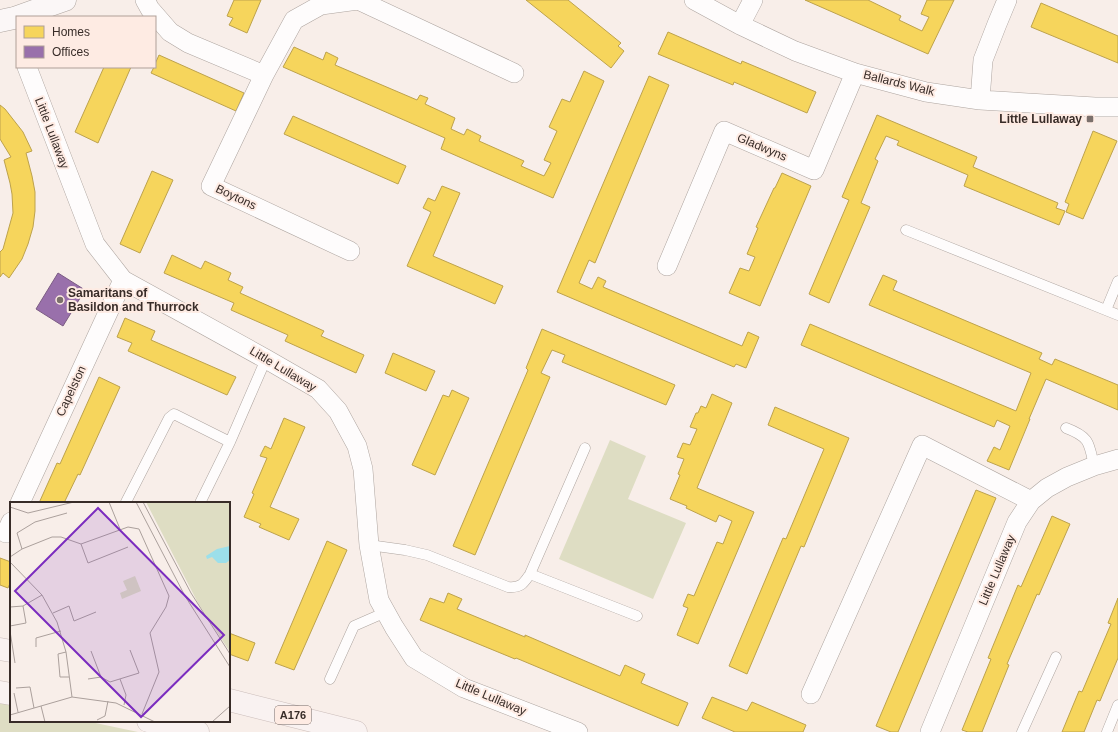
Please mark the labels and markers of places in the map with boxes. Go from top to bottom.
place label: Little Lullaway [999,112,1082,126]
marker: Little Lullaway [1085,114,1095,124]
place label: Samaritans of Basildon and Thurrock [68,286,199,314]
marker: Samaritans of Basildon and Thurrock [55,295,65,305]

